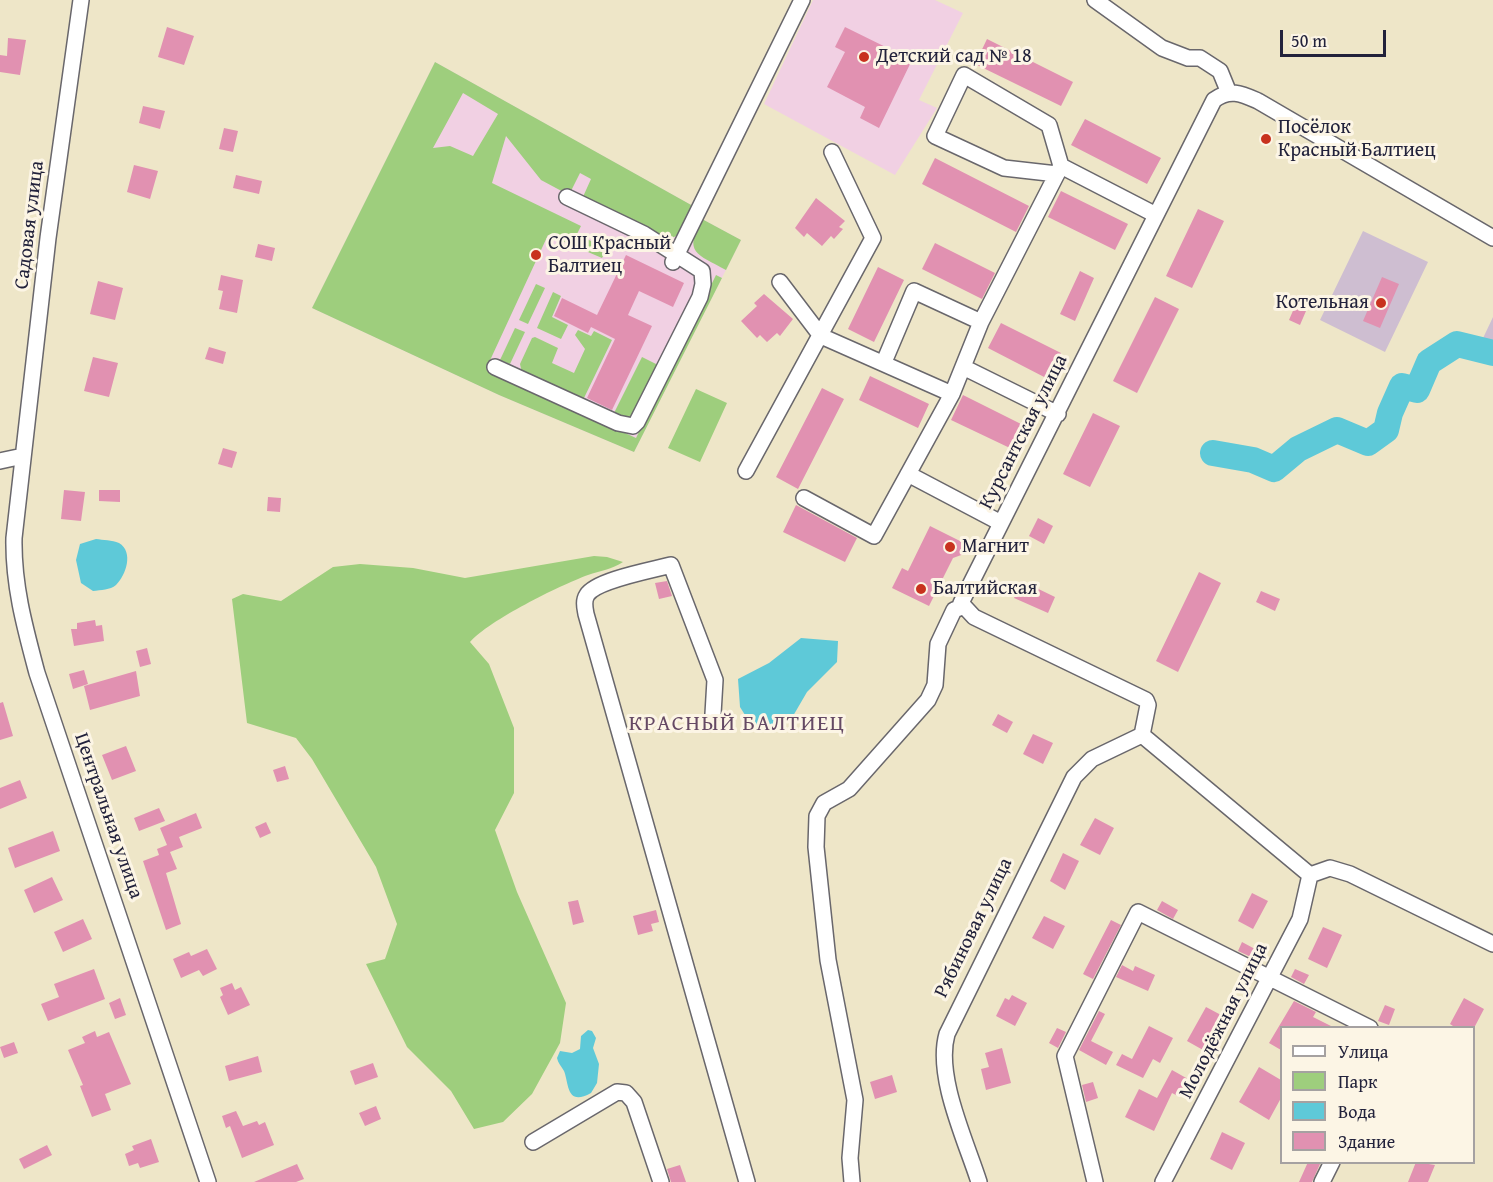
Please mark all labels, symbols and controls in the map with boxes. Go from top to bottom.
scale bar [1283,18,1390,56]
text: 50 m [1291,27,1327,54]
place label: Детский сад № 18 [876,45,1032,69]
marker: Детский сад № 18 [857,50,871,64]
place label: Посёлок Красный Балтиец [1278,116,1436,163]
marker: Посёлок Красный Балтиец [1259,132,1273,146]
street label: Садовая улица [10,159,50,291]
place label: СОШ Красный Балтиец [548,232,671,279]
marker: СОШ Красный Балтиец [529,248,543,262]
place label: Котельная [1276,291,1369,315]
marker: Котельная [1374,296,1388,310]
street label: Курсантская улица [975,351,1073,513]
place label: Магнит [962,535,1029,559]
marker: Магнит [943,540,957,554]
place label: Балтийская [933,577,1037,601]
marker: Балтийская [914,582,928,596]
district label: КРАСНЫЙ БАЛТИЕЦ [629,711,845,737]
street label: Центральная улица [68,730,148,902]
street label: Рябиновая улица [930,854,1018,1002]
street label: Молодёжная улица [1174,939,1274,1103]
legend [1280,1026,1475,1164]
text: Улица [1338,1038,1388,1065]
text: Парк [1338,1068,1377,1095]
text: Вода [1338,1098,1376,1125]
text: Здание [1338,1128,1395,1155]

